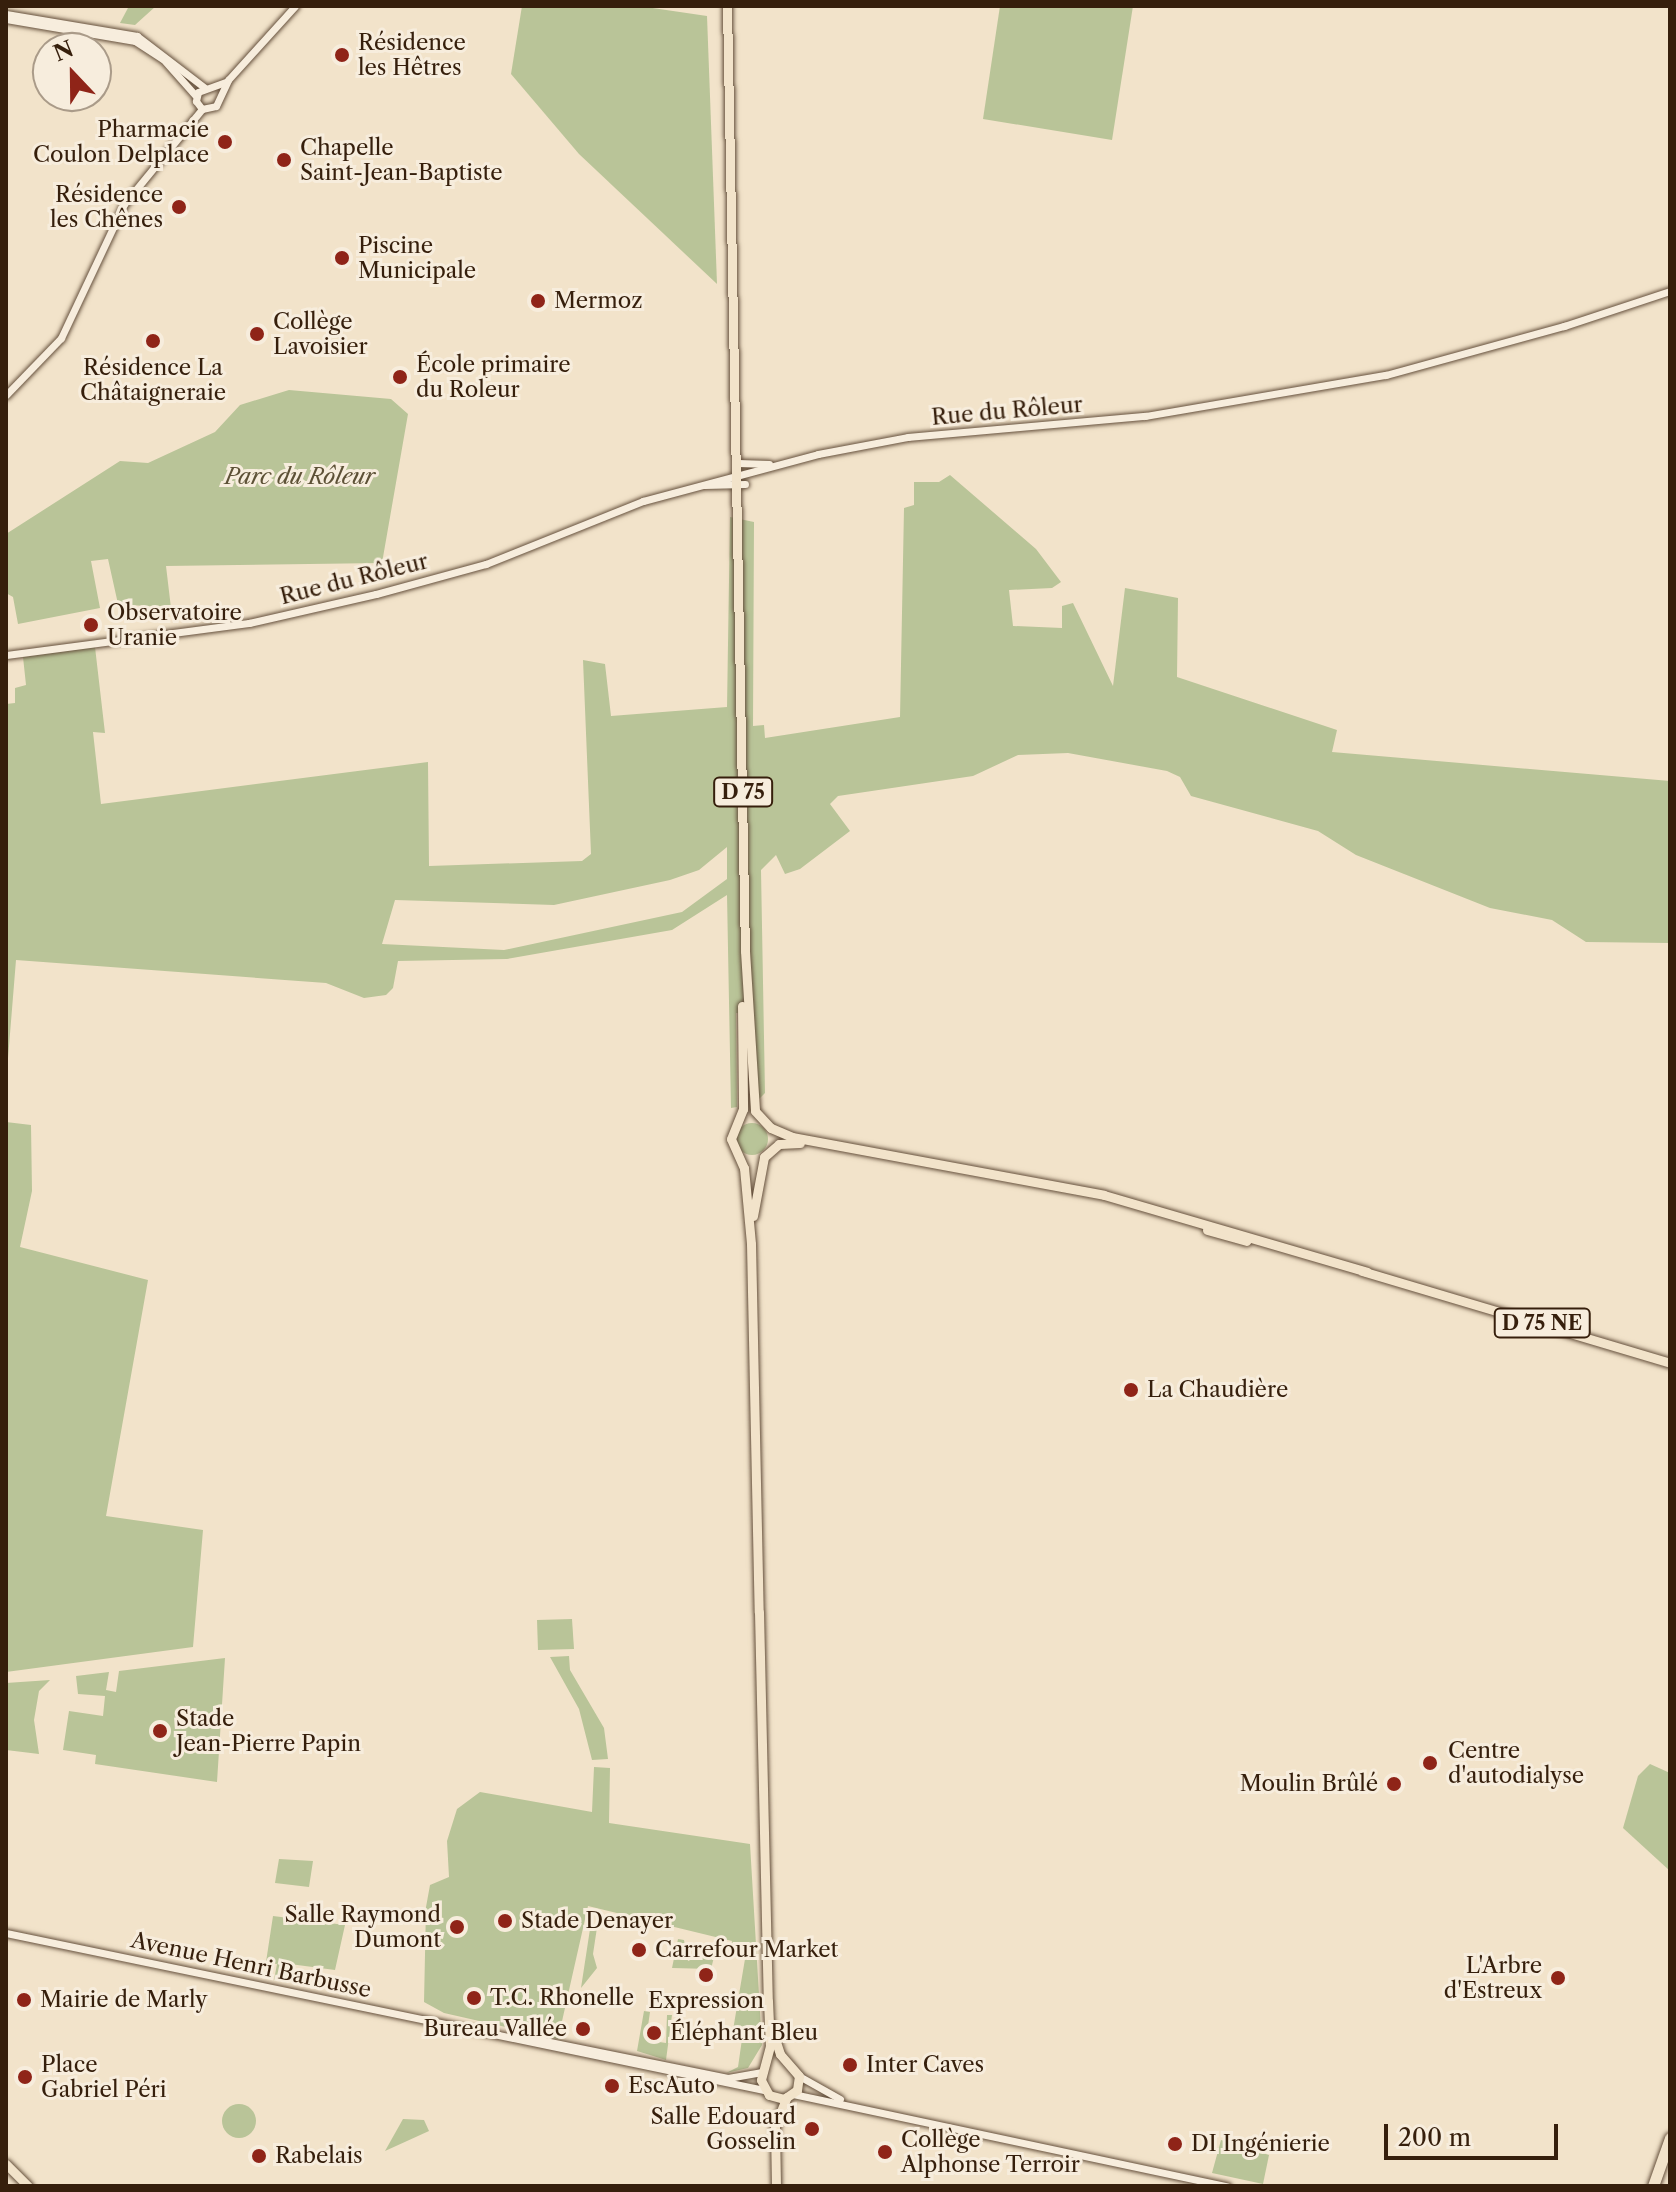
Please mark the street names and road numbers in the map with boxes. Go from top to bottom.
street label: Rue du Rôleur [930,391,1084,431]
street label: Rue du Rôleur [277,548,431,610]
road number: D 75 [713,776,773,808]
road number: D 75 NE [1492,1307,1592,1339]
street label: Avenue Henri Barbusse [128,1927,374,2003]

